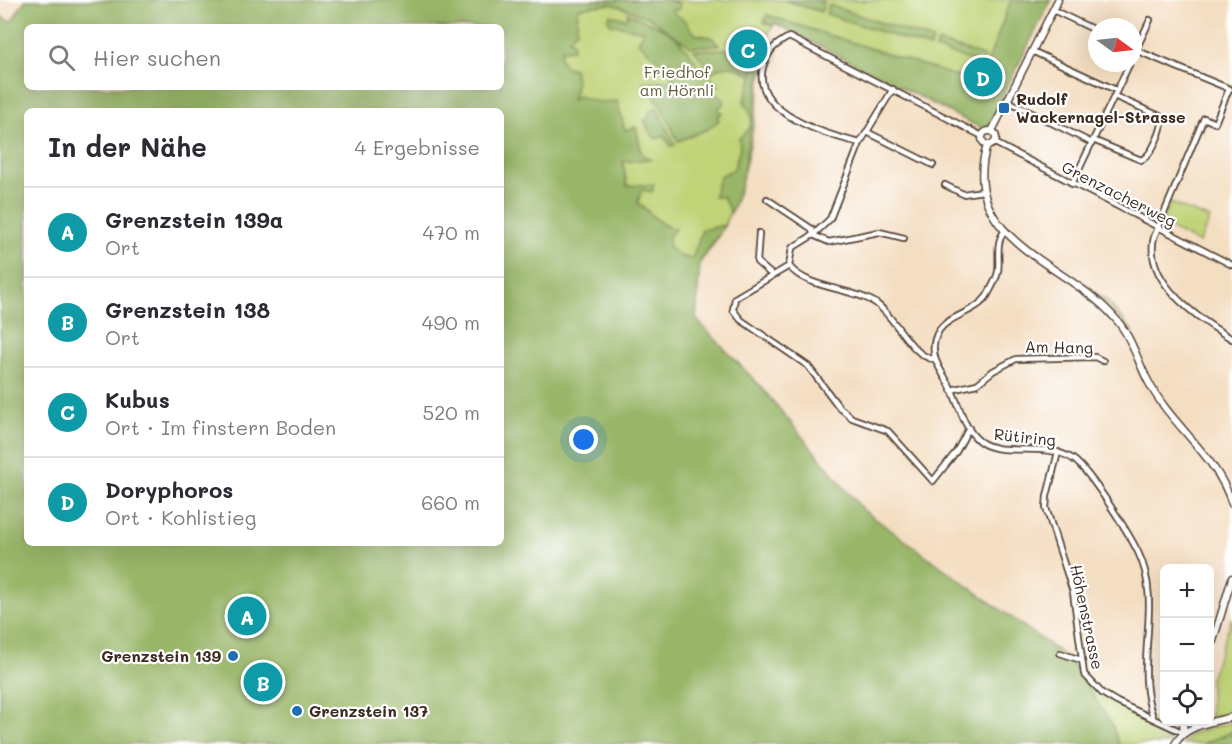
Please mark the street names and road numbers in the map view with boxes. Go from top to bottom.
street label: Grenzacherweg [1059,156,1180,231]
street label: Am Hang [1025,335,1093,358]
street label: Rütiring [993,423,1057,450]
street label: Höhenstrasse [1066,562,1109,671]

